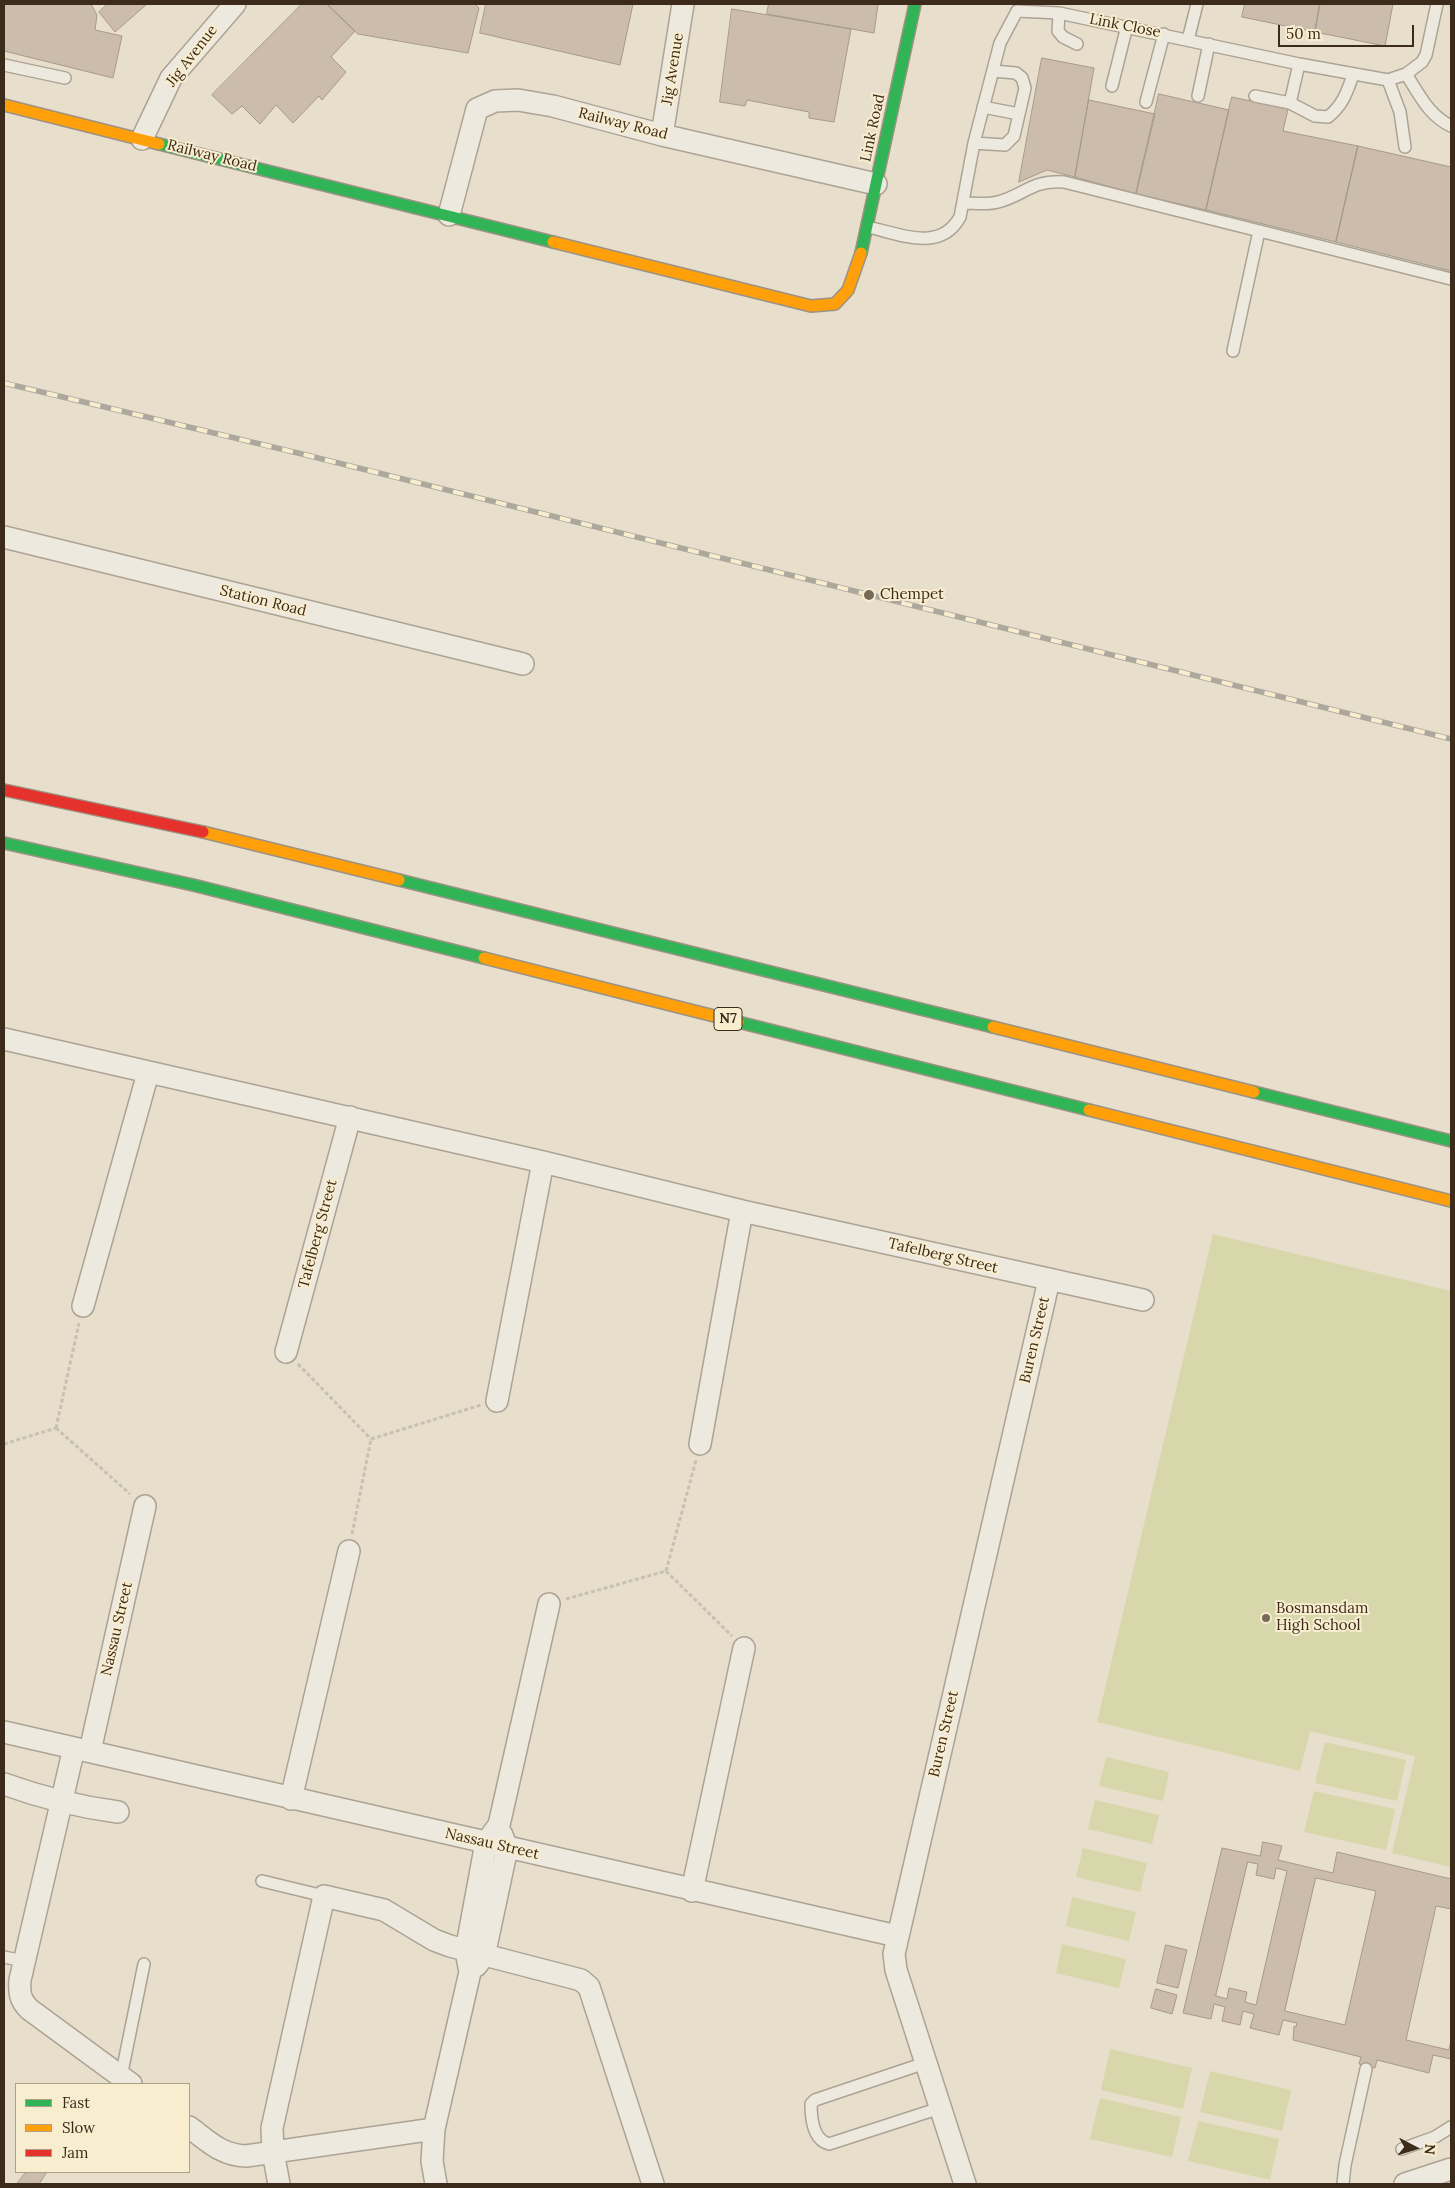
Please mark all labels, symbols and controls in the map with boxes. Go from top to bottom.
street label: Link Close [1088,10,1162,42]
scale bar [1280,15,1416,47]
street label: Jig Avenue [162,22,222,90]
text: 50 m [1286,24,1321,43]
street label: Jig Avenue [658,32,688,106]
street label: Link Road [857,92,889,164]
street label: Railway Road [576,104,670,144]
street label: Railway Road [165,136,259,176]
street label: Station Road [218,582,308,620]
place label: Chempet [880,586,944,604]
marker: Chempet [862,588,876,602]
road number: N7 [714,1008,742,1030]
street label: Tafelberg Street [295,1177,341,1291]
street label: Tafelberg Street [886,1235,1000,1277]
street label: Buren Street [1016,1295,1054,1385]
street label: Nassau Street [97,1580,137,1678]
place label: Bosmansdam High School [1276,1600,1368,1635]
marker: Bosmansdam High School [1260,1612,1272,1624]
street label: Buren Street [925,1689,963,1779]
street label: Nassau Street [443,1824,541,1864]
legend [15,2083,190,2173]
text: Fast [62,2093,90,2112]
text: Slow [62,2118,95,2137]
north arrow [1390,2123,1440,2173]
text: Jam [62,2143,89,2162]
text: N [1421,2143,1439,2155]

